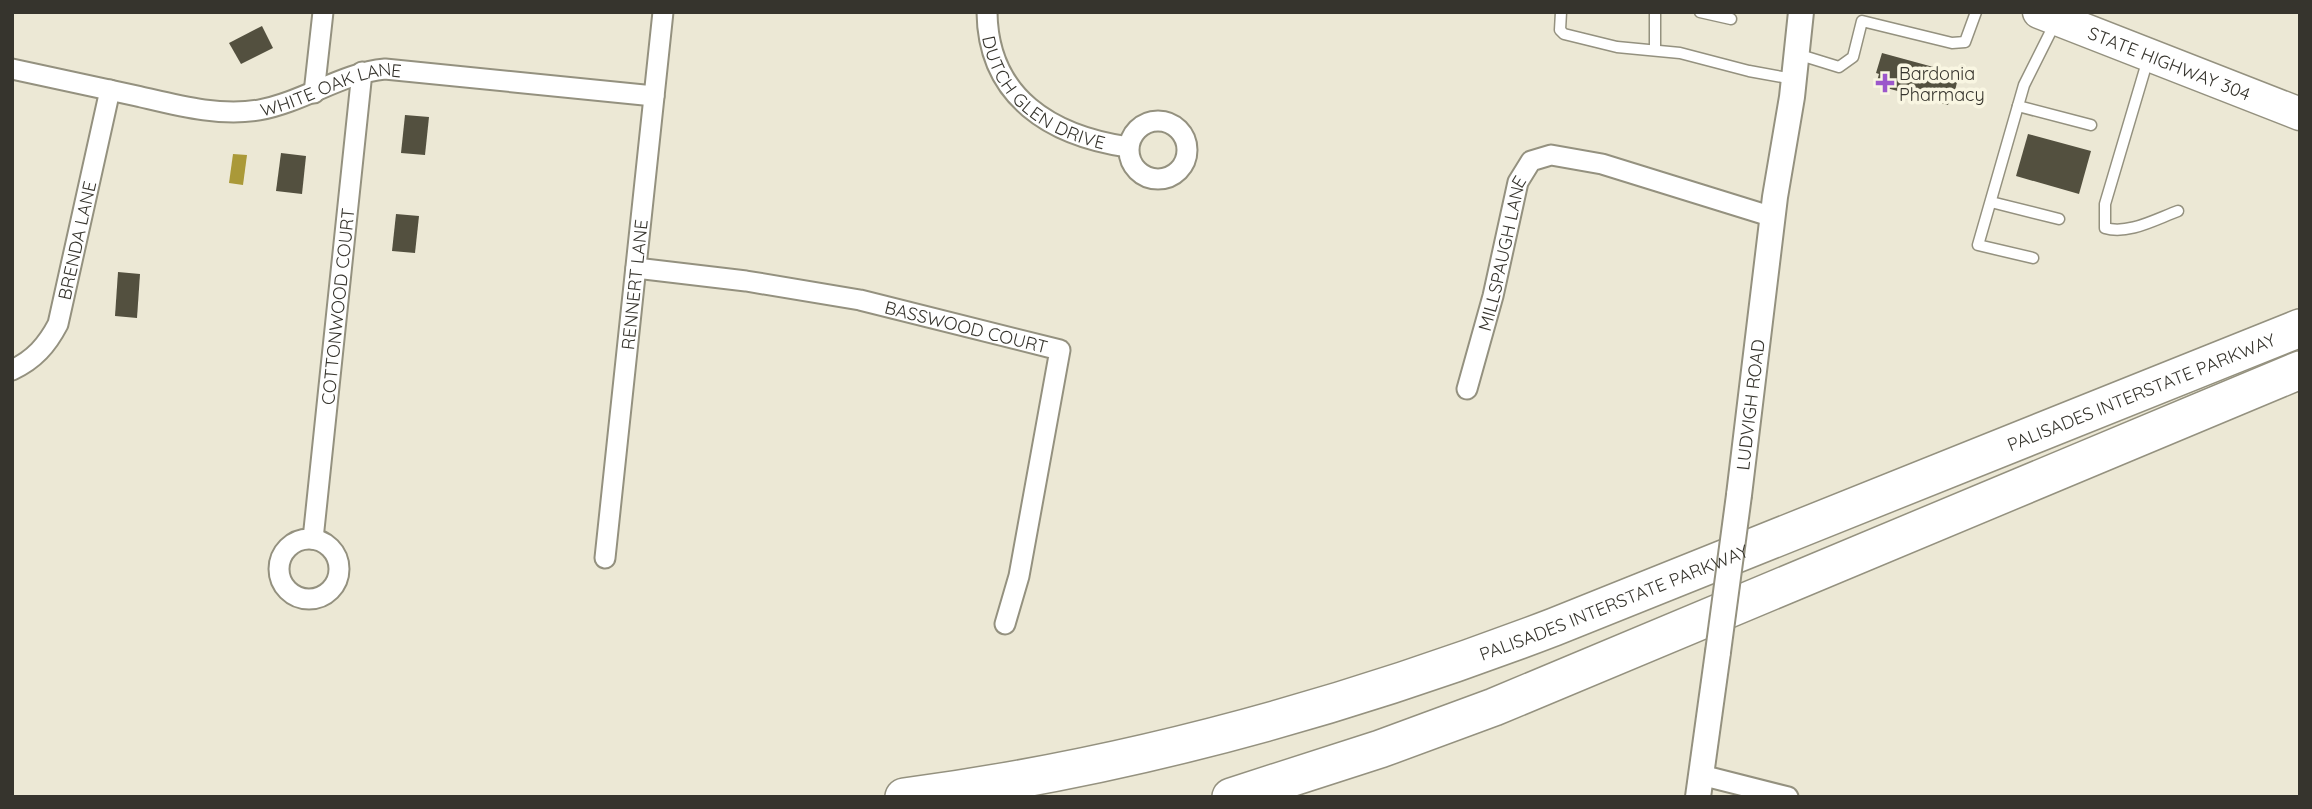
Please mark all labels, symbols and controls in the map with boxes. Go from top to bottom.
street label: STATE HIGHWAY 304 [2085,21,2254,105]
street label: DUTCH GLEN DRIVE [978,33,1108,154]
street label: WHITE OAK LANE [258,57,403,121]
place label: Bardonia Pharmacy [1899,62,1985,106]
marker: Bardonia Pharmacy [1877,75,1893,91]
street label: MILLSPAUGH LANE [1472,171,1531,333]
street label: BRENDA LANE [52,179,101,302]
street label: COTTONWOOD COURT [316,207,359,406]
street label: RENNERT LANE [616,218,652,351]
street label: BASSWOOD COURT [882,295,1051,358]
street label: PALISADES INTERSTATE PARKWAY [2004,328,2279,456]
street label: LUDVIGH ROAD [1731,338,1769,472]
street label: PALISADES INTERSTATE PARKWAY [1476,539,1752,665]

